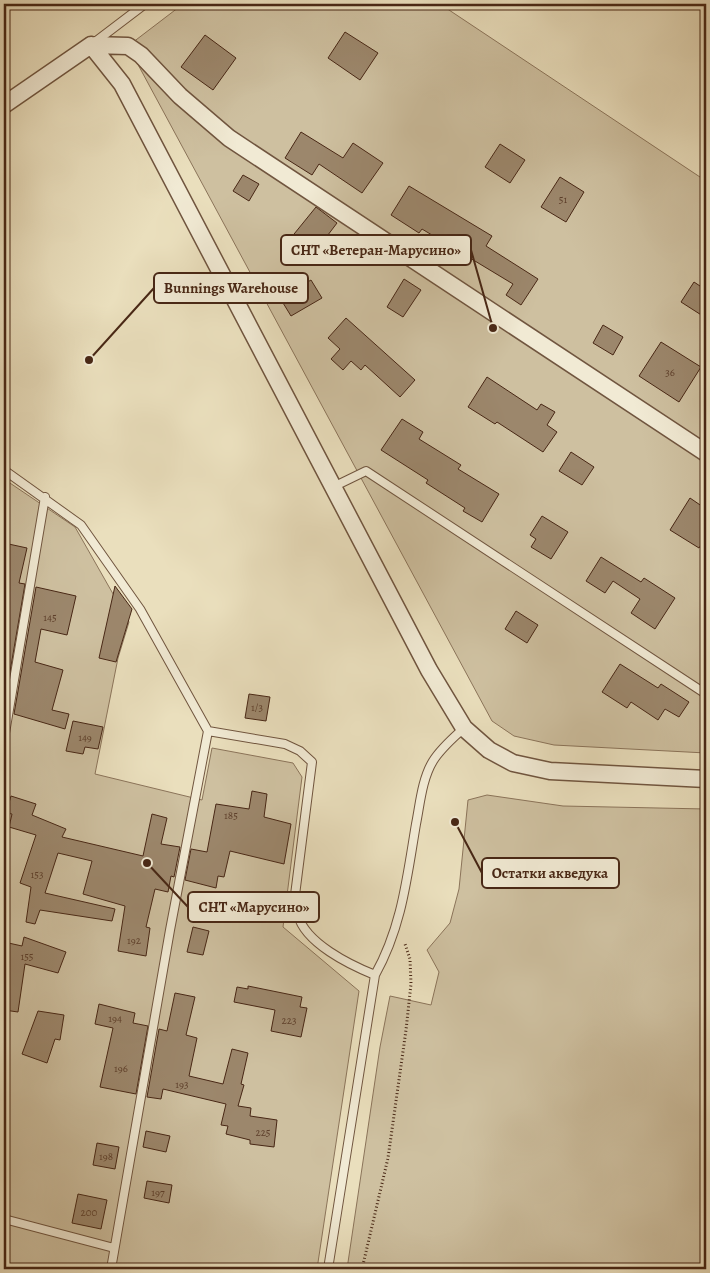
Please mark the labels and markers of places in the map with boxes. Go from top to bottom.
callout: СНТ «Ветеран-Марусино» [281,235,471,265]
callout: Bunnings Warehouse [154,273,308,303]
callout: Остатки акведука [482,858,619,888]
callout: СНТ «Марусино» [188,892,319,922]

